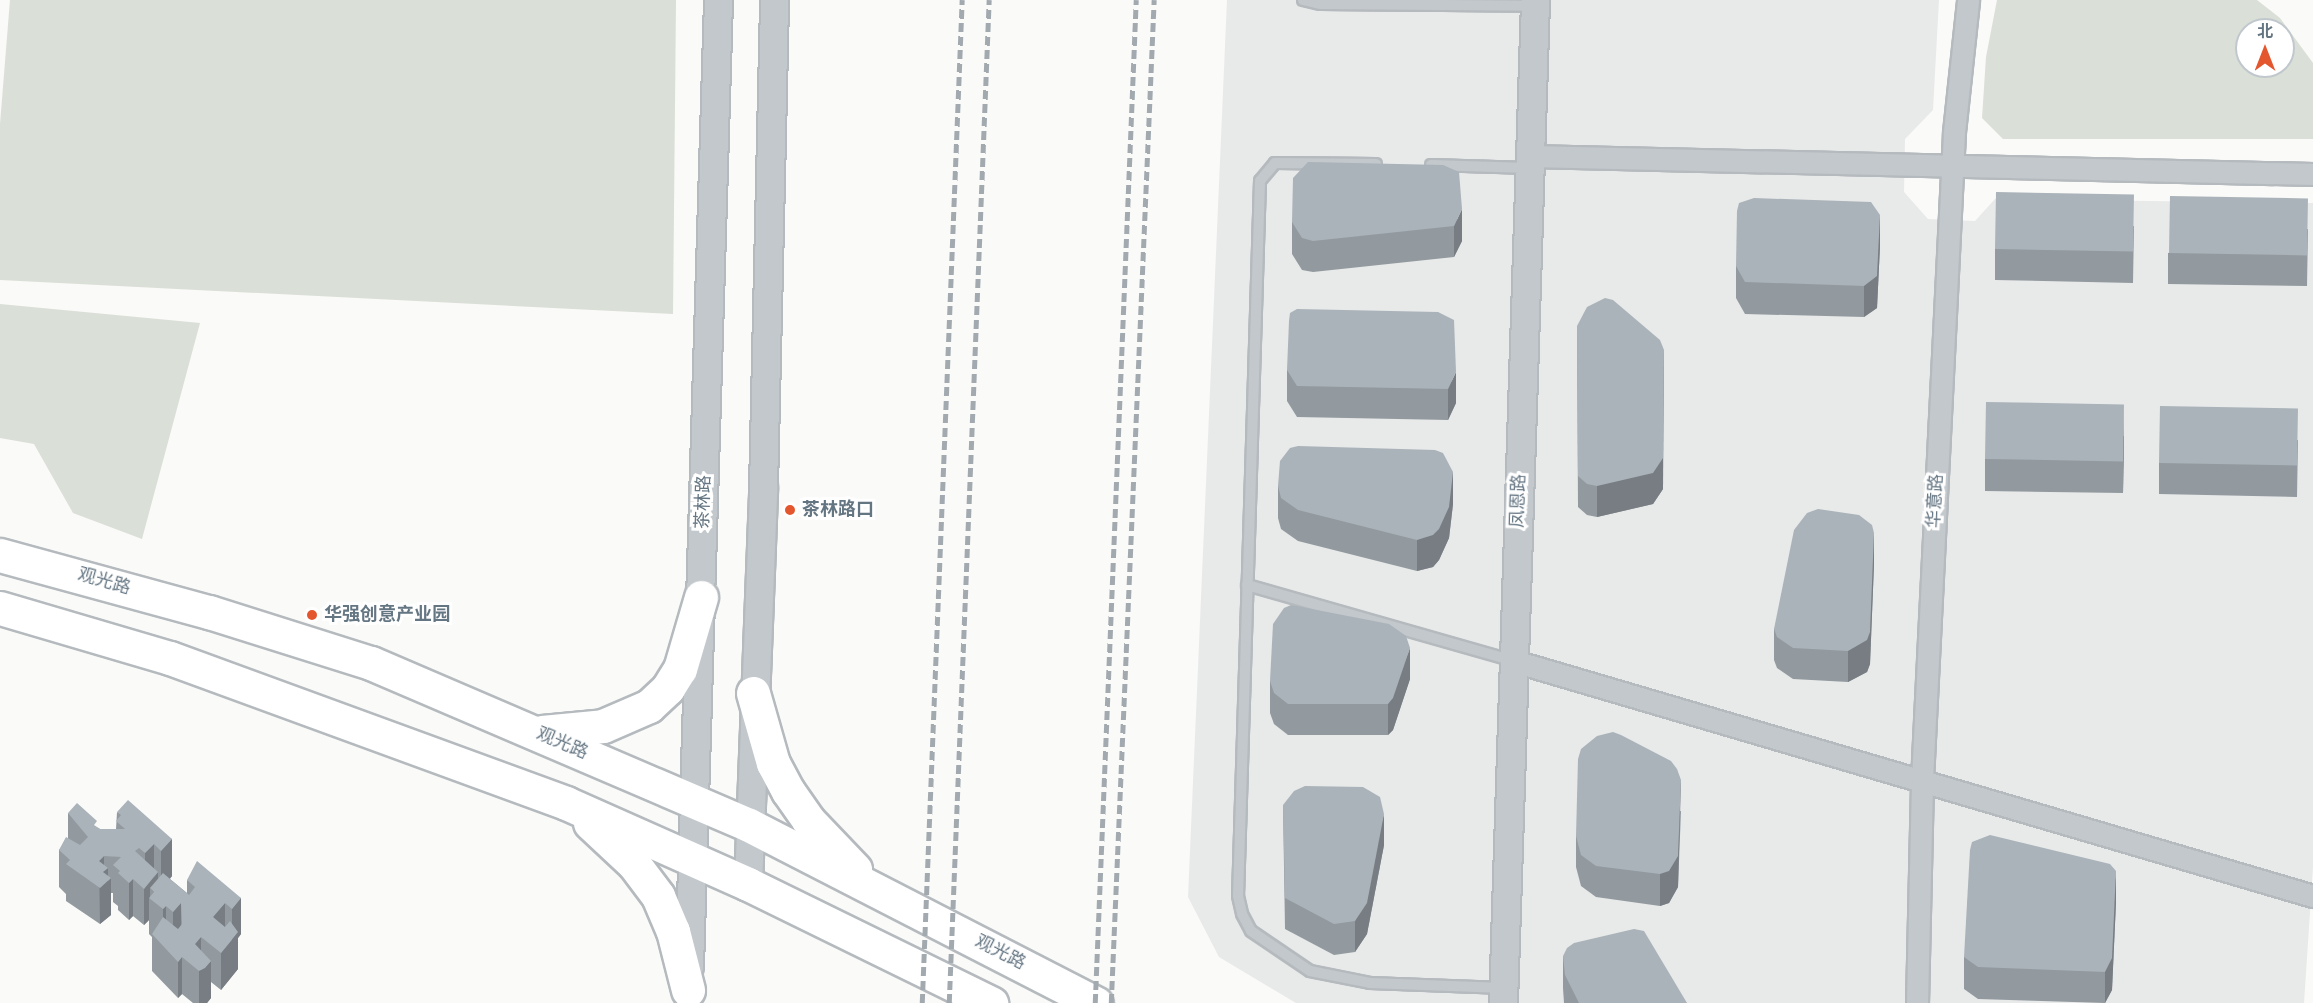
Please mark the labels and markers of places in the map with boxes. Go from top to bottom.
place label: 茶林路口 [802,499,874,521]
marker: 茶林路口 [783,503,797,517]
place label: 华强创意产业园 [324,604,450,626]
marker: 华强创意产业园 [305,608,319,622]

